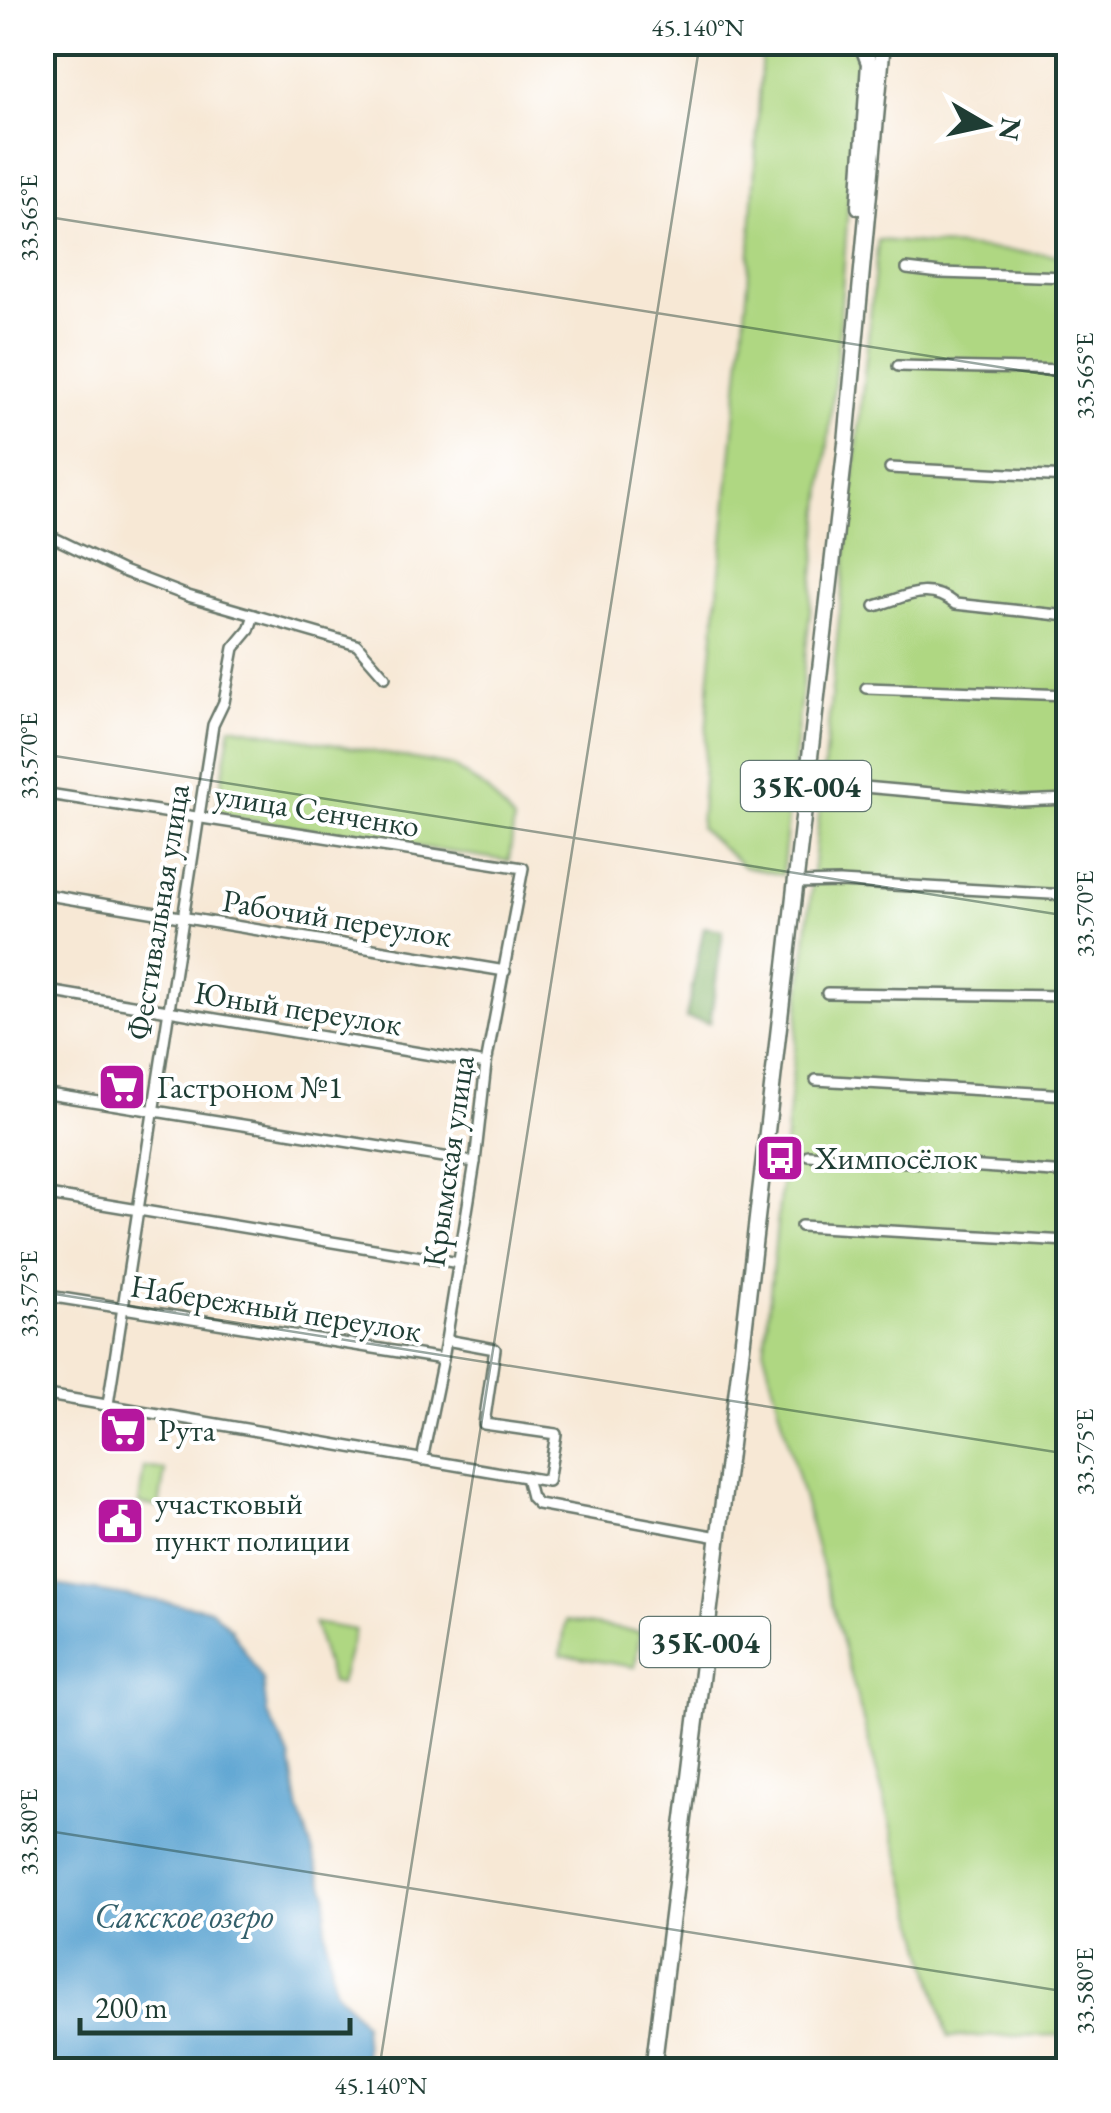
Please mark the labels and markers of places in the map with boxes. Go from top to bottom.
supermarket icon: Гастроном №1 [96,1061,148,1113]
place label: Гастроном №1 [157,1066,343,1108]
bus stop icon: Химпосёлок [754,1132,806,1184]
place label: Химпосёлок [814,1137,978,1179]
supermarket icon: Рута [97,1404,149,1456]
place label: Рута [158,1409,216,1451]
place label: участковый пункт полиции [155,1482,350,1561]
public building icon: участковый пункт полиции [94,1495,146,1547]

